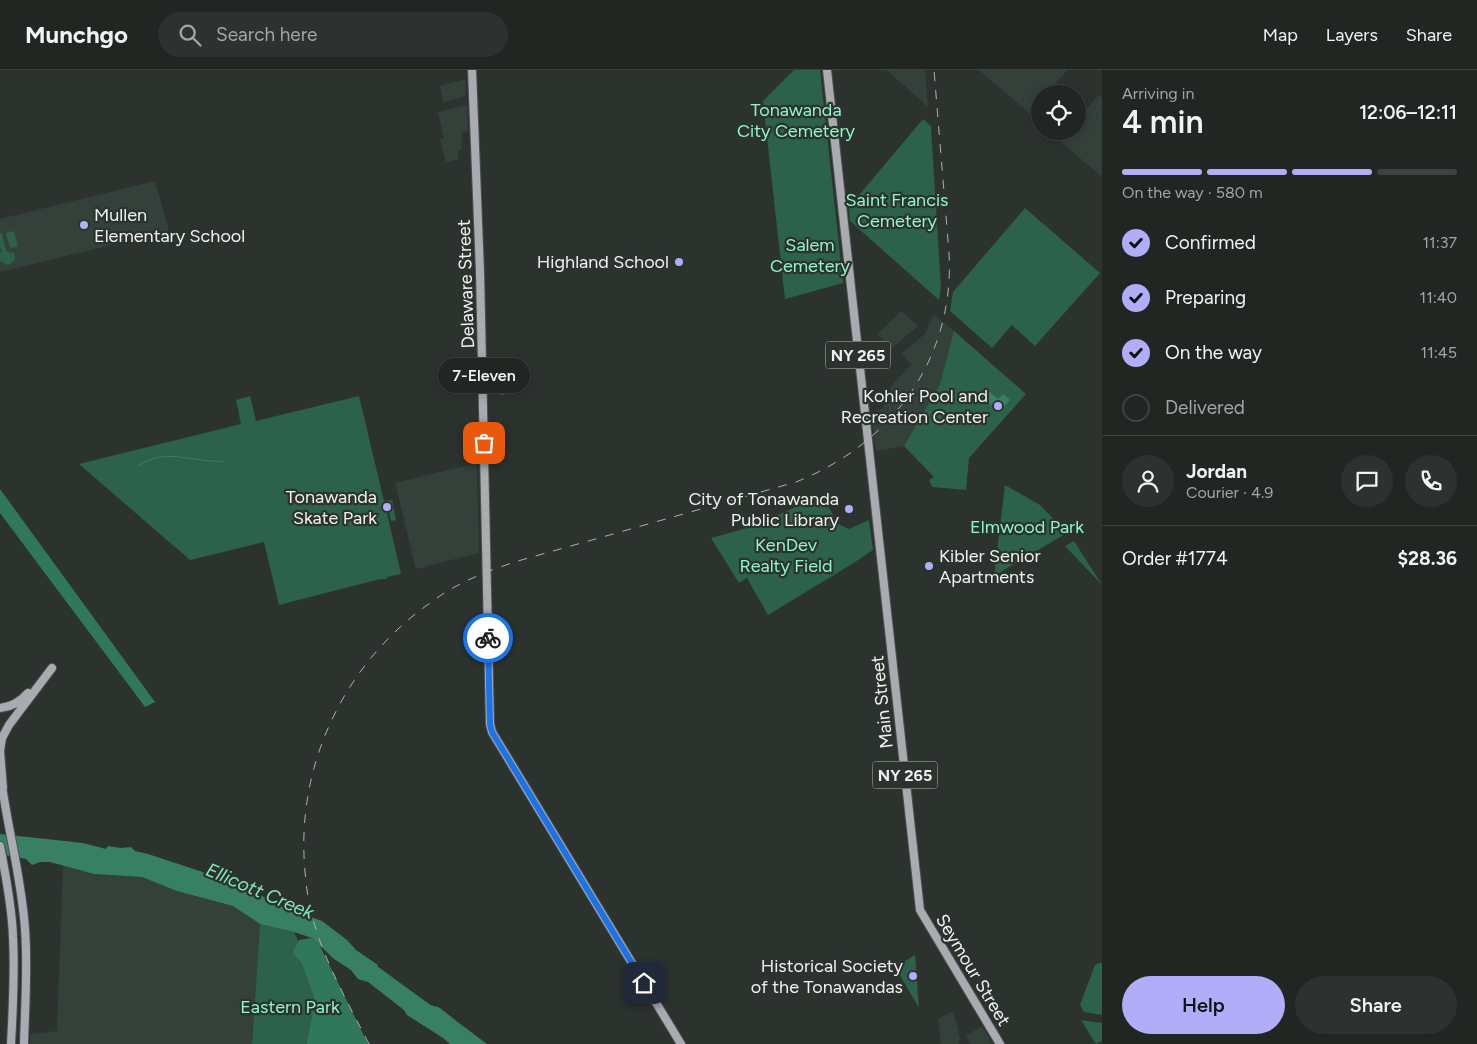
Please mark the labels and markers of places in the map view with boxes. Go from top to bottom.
place label: Mullen Elementary School [94,204,245,247]
marker: Mullen Elementary School [78,219,90,231]
place label: Highland School [537,251,669,273]
marker: Highland School [673,256,685,268]
callout: 7-Eleven [438,358,530,393]
place label: Kohler Pool and Recreation Center [841,385,988,428]
marker: Kohler Pool and Recreation Center [992,400,1004,412]
pin [463,422,505,464]
place label: Tonawanda Skate Park [286,486,377,529]
place label: City of Tonawanda Public Library [688,488,840,531]
marker: Tonawanda Skate Park [381,501,393,513]
marker: City of Tonawanda Public Library [843,503,855,515]
place label: Kibler Senior Apartments [939,545,1041,588]
marker: Kibler Senior Apartments [923,560,935,572]
place label: Historical Society of the Tonawandas [751,955,904,998]
pin [623,962,665,1004]
marker: Historical Society of the Tonawandas [907,970,919,982]

